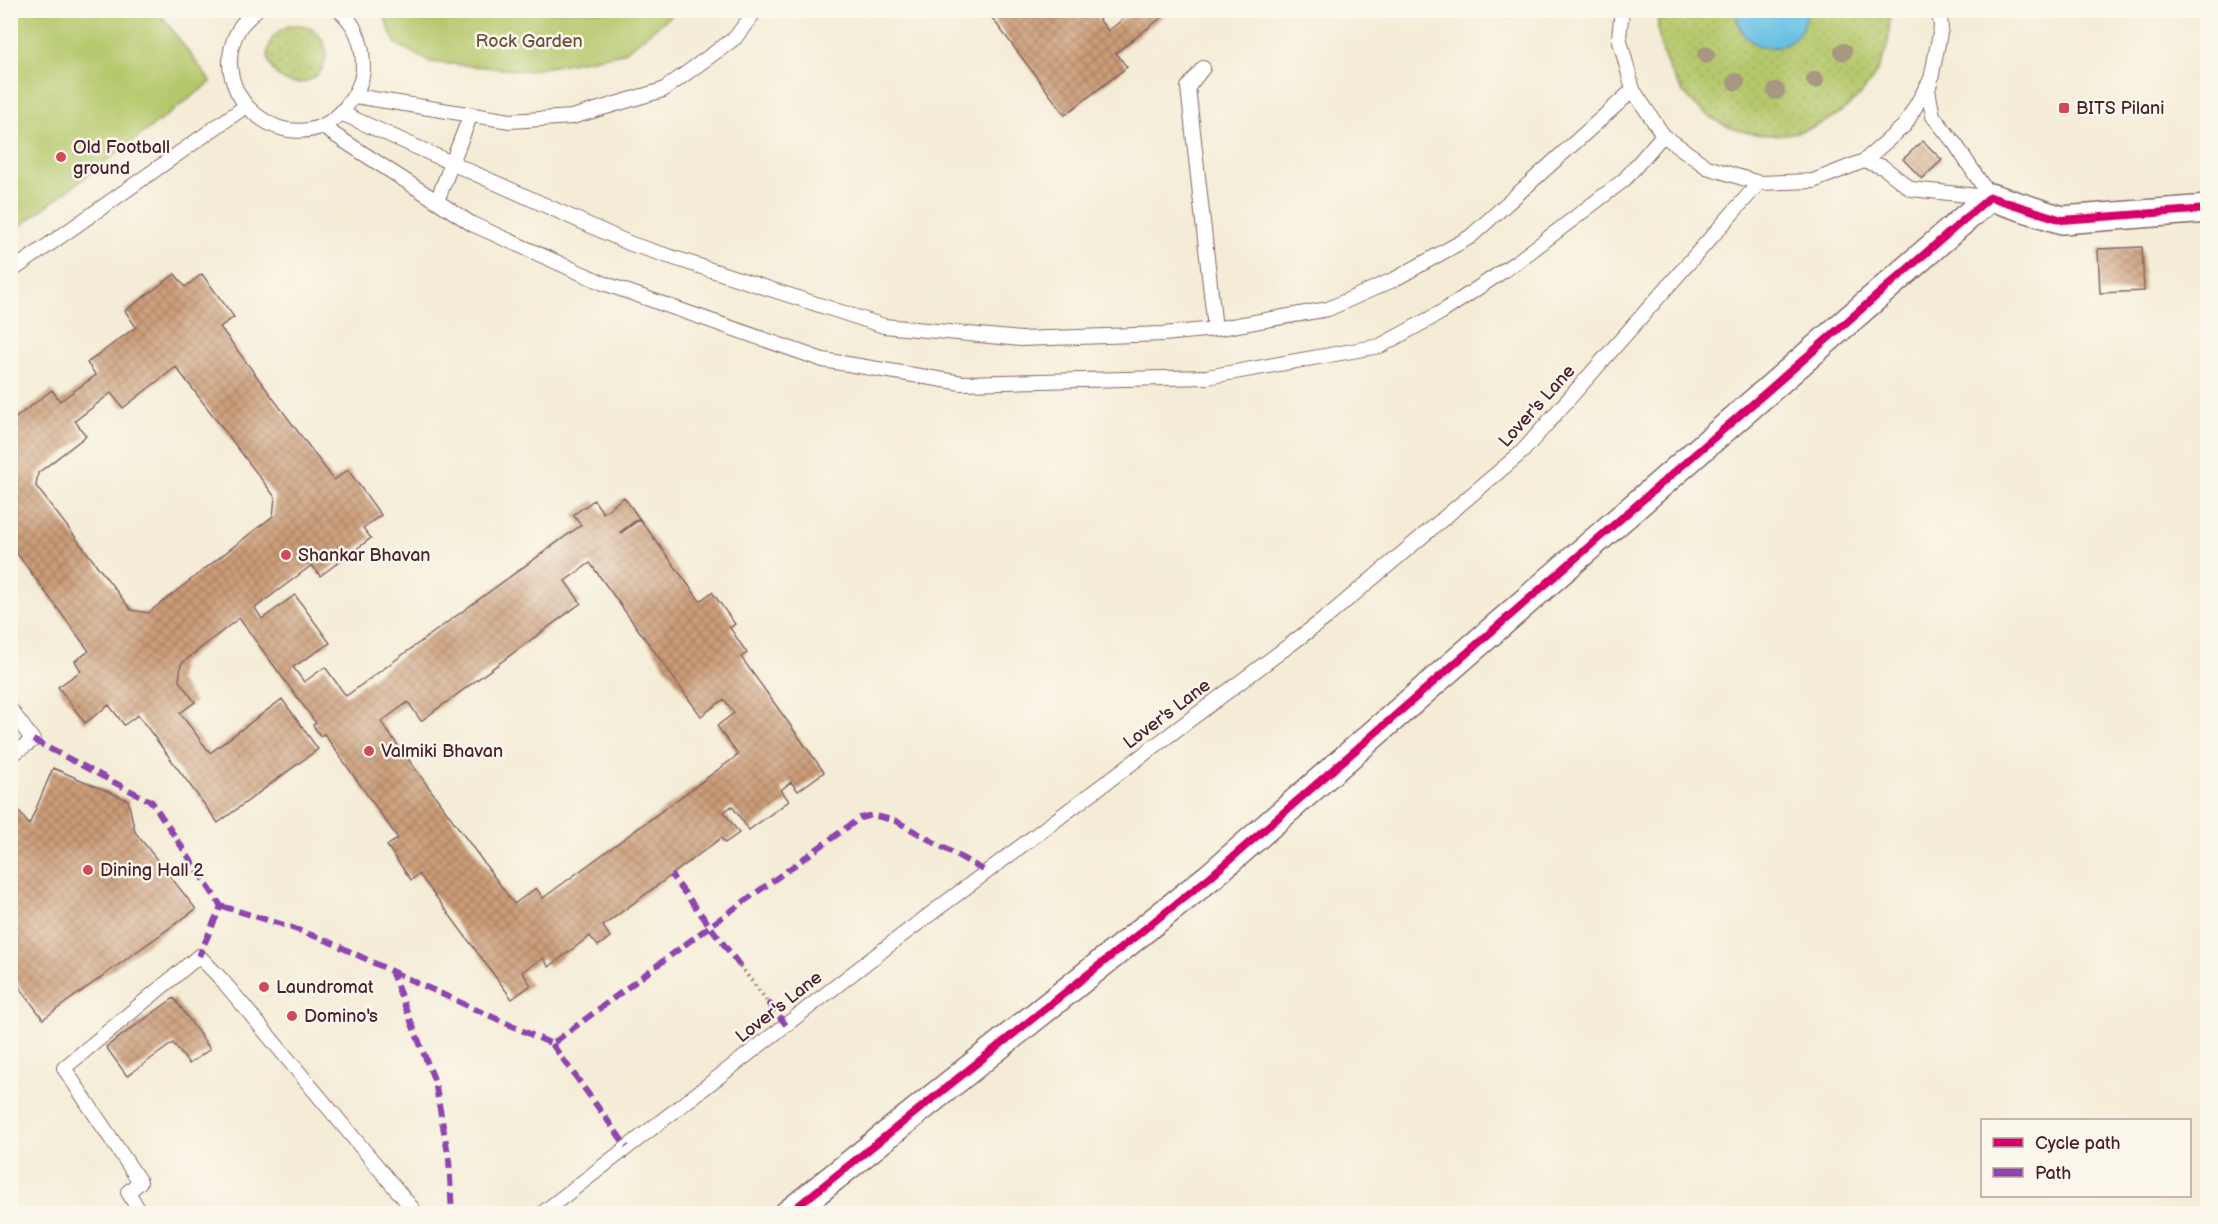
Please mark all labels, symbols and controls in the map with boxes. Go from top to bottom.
park label: Rock Garden [475,31,583,52]
place label: BITS Pilani [2076,98,2164,119]
marker: BITS Pilani [2057,101,2071,115]
place label: Old Football ground [73,137,170,179]
marker: Old Football ground [54,150,68,164]
street label: Lover's Lane [1495,360,1580,451]
place label: Shankar Bhavan [298,545,431,566]
marker: Shankar Bhavan [279,548,293,562]
street label: Lover's Lane [1119,674,1215,754]
place label: Valmiki Bhavan [381,741,503,762]
marker: Valmiki Bhavan [362,744,376,758]
place label: Dining Hall 2 [100,860,204,881]
marker: Dining Hall 2 [81,863,95,877]
street label: Lover's Lane [732,967,827,1047]
place label: Laundromat [276,977,374,998]
marker: Laundromat [257,980,271,994]
place label: Domino's [304,1006,378,1027]
marker: Domino's [285,1009,299,1023]
legend [1981,1119,2191,1197]
text: Cycle path [2035,1133,2121,1154]
text: Path [2035,1163,2071,1184]

